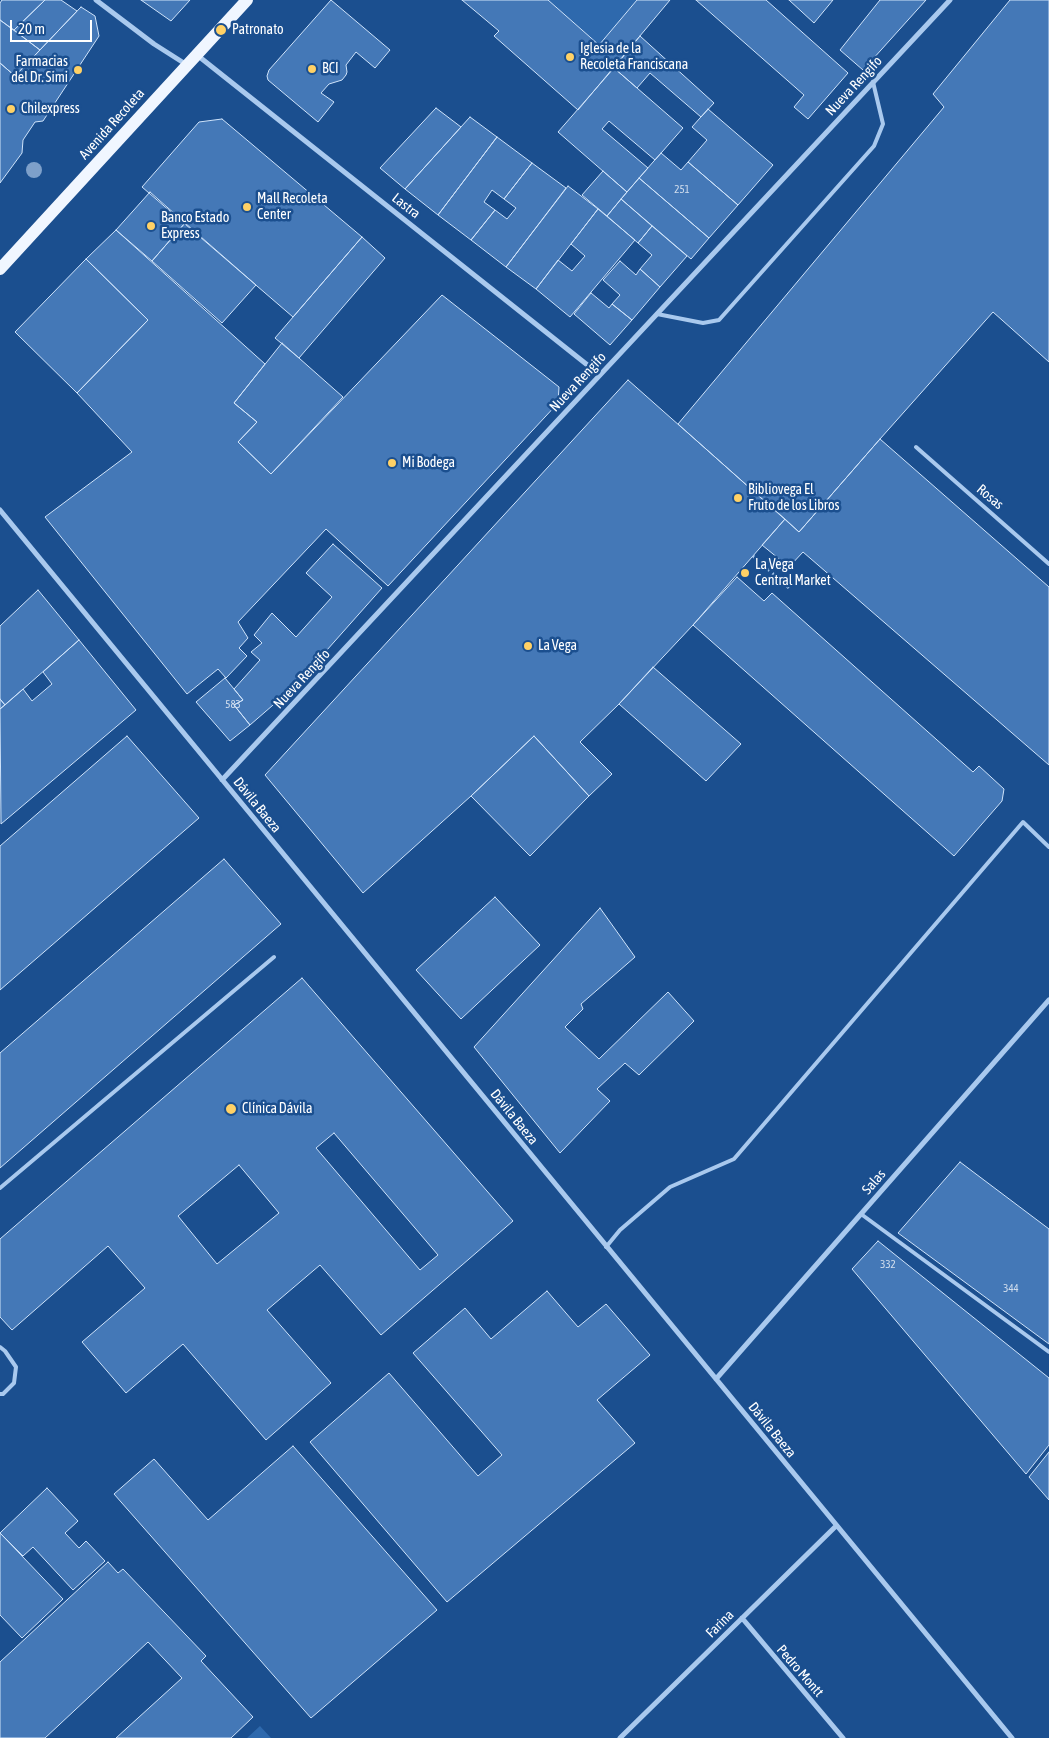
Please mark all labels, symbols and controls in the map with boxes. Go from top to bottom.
scale bar [12,10,95,42]
text: 20 m [18,20,45,37]
place label: Patronato [232,22,284,38]
marker: Patronato [214,23,228,37]
place label: Iglesia de la Recoleta Franciscana [580,41,688,74]
marker: Iglesia de la Recoleta Franciscana [564,51,576,63]
street label: Nueva Rengifo [822,53,886,119]
place label: Farmacias del Dr. Simi [11,54,68,86]
place label: BCI [322,61,339,77]
marker: BCI [306,63,318,75]
marker: Farmacias del Dr. Simi [72,64,84,76]
street label: Avenida Recoleta [76,85,148,163]
place label: Chilexpress [21,101,80,117]
marker: Chilexpress [5,103,17,115]
house number: 251 [674,183,690,197]
street label: Lastra [389,190,423,222]
place label: Mall Recoleta Center [257,191,328,223]
marker: Mall Recoleta Center [241,201,253,213]
place label: Banco Estado Express [161,210,229,242]
marker: Banco Estado Express [145,220,157,232]
street label: Nueva Rengifo [546,349,610,415]
place label: Mi Bodega [402,455,455,471]
marker: Mi Bodega [386,457,398,469]
street label: Rosas [973,481,1007,513]
place label: Bibliovega El Fruto de los Libros [748,482,839,514]
marker: Bibliovega El Fruto de los Libros [732,492,744,504]
place label: La Vega Central Market [755,557,831,590]
marker: La Vega Central Market [739,567,751,579]
place label: La Vega [538,638,577,654]
marker: La Vega [522,640,534,652]
street label: Nueva Rengifo [270,646,334,712]
house number: 583 [225,698,241,712]
street label: Dávila Baeza [230,774,284,836]
street label: Dávila Baeza [487,1086,541,1148]
place label: Clínica Dávila [242,1101,312,1117]
marker: Clínica Dávila [224,1102,238,1116]
street label: Salas [859,1166,889,1198]
house number: 332 [880,1258,896,1272]
house number: 344 [1003,1282,1019,1296]
street label: Dávila Baeza [745,1399,799,1461]
street label: Farina [703,1607,737,1641]
street label: Pedro Montt [773,1642,827,1700]

